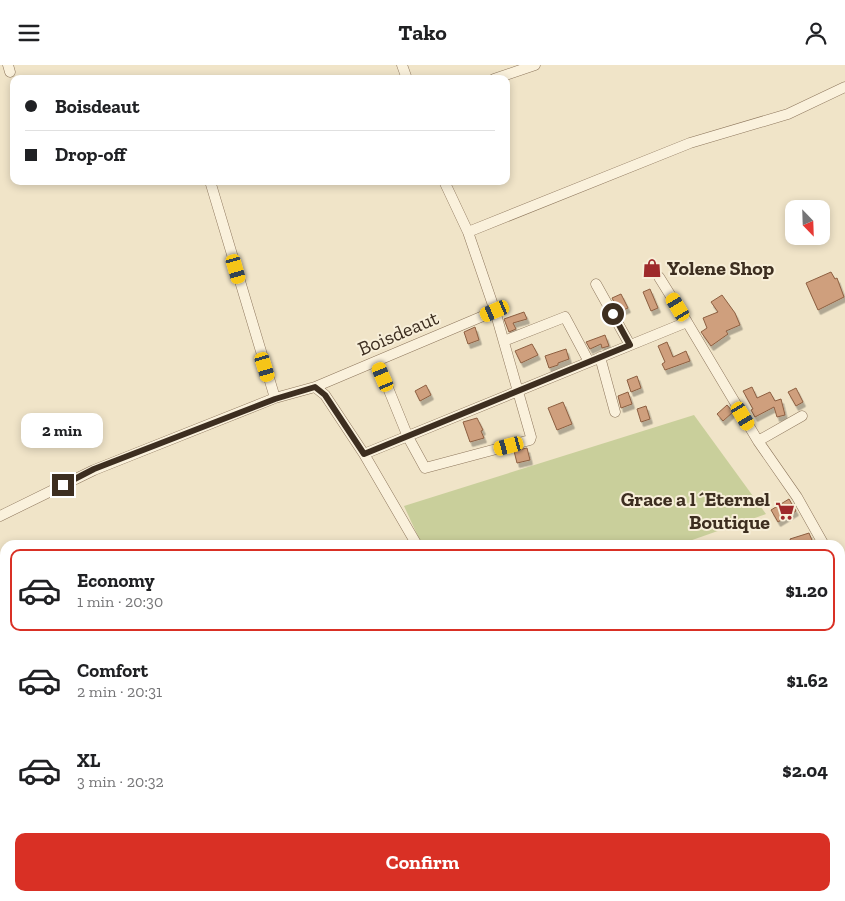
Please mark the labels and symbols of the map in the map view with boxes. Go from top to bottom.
north arrow [785,200,830,245]
car [224,253,247,285]
place label: Yolene Shop [667,256,774,280]
shop icon: Yolene Shop [641,257,663,279]
car [663,290,692,324]
car [478,298,511,324]
route start [602,303,624,325]
street label: Boisdeaut [354,305,443,361]
car [253,350,276,384]
car [370,360,395,394]
car [728,399,757,433]
callout: 2 min [22,413,104,447]
car [492,435,525,457]
route end [52,474,74,496]
place label: Grace a l´Eternel Boutique [621,487,770,534]
supermarket icon: Grace a l´Eternel Boutique [774,500,796,522]

